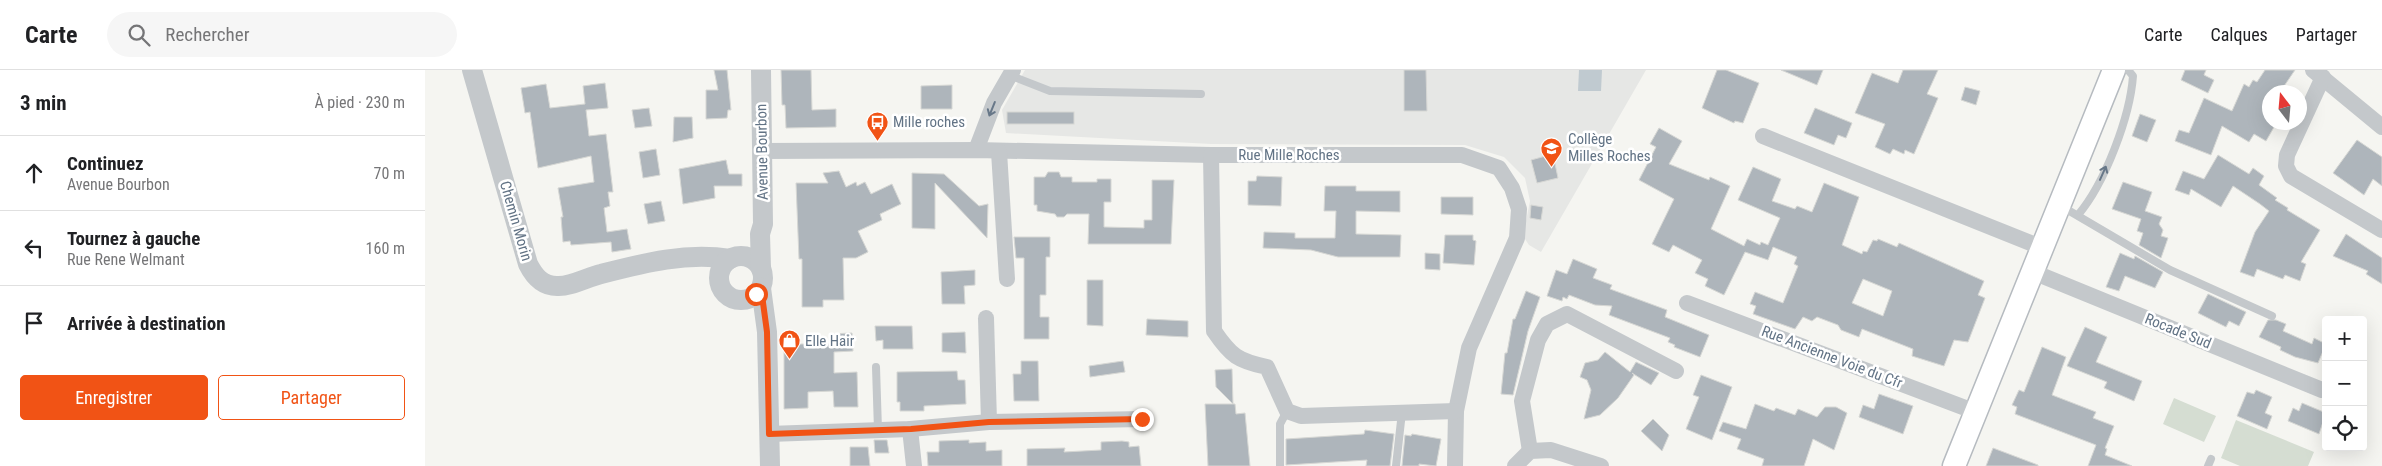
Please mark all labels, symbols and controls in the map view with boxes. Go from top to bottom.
search box [107,12,457,57]
text: Carte [25,21,77,49]
icon: search [125,21,153,49]
text: Rechercher [165,23,249,46]
text: Carte [2144,24,2183,45]
text: Calques [2211,24,2268,45]
text: Partager [2296,24,2357,45]
north arrow [2262,85,2307,130]
text: 3 min [20,91,67,115]
text: À pied · 230 m [314,93,405,112]
one-way arrow [986,101,996,116]
street label: Avenue Bourbon [752,104,772,200]
bus stop icon: Mille roches [865,110,889,141]
place label: Mille roches [893,113,965,131]
place label: Collège Milles Roches [1568,130,1651,165]
school or university icon: Collège Milles Roches [1540,136,1564,167]
street label: Rue Mille Roches [1238,146,1340,164]
text: Continuez [67,152,144,175]
icon: ahead [20,159,48,187]
text: 70 m [373,164,405,183]
one-way arrow [2099,166,2109,181]
text: Avenue Bourbon [67,175,170,194]
street label: Chemin Morin [496,179,536,263]
text: Tournez à gauche [67,227,200,250]
icon: left [20,234,48,262]
text: 160 m [366,239,405,258]
text: Rue Rene Welmant [67,250,185,269]
route start [745,283,768,306]
icon: arrive [20,309,48,337]
street label: Rocade Sud [2142,310,2214,352]
text: Arrivée à destination [67,312,226,335]
map controls [2322,316,2367,451]
button: + [2322,316,2367,361]
street label: Rue Ancienne Voie du Cfr [1759,322,1905,392]
shop icon: Elle Hair [777,329,801,360]
place label: Elle Hair [805,332,855,350]
button: − [2322,361,2367,406]
button: Enregistrer [20,375,208,420]
button: Partager [218,375,405,420]
button: locate [2322,406,2367,451]
route end [1131,408,1154,431]

